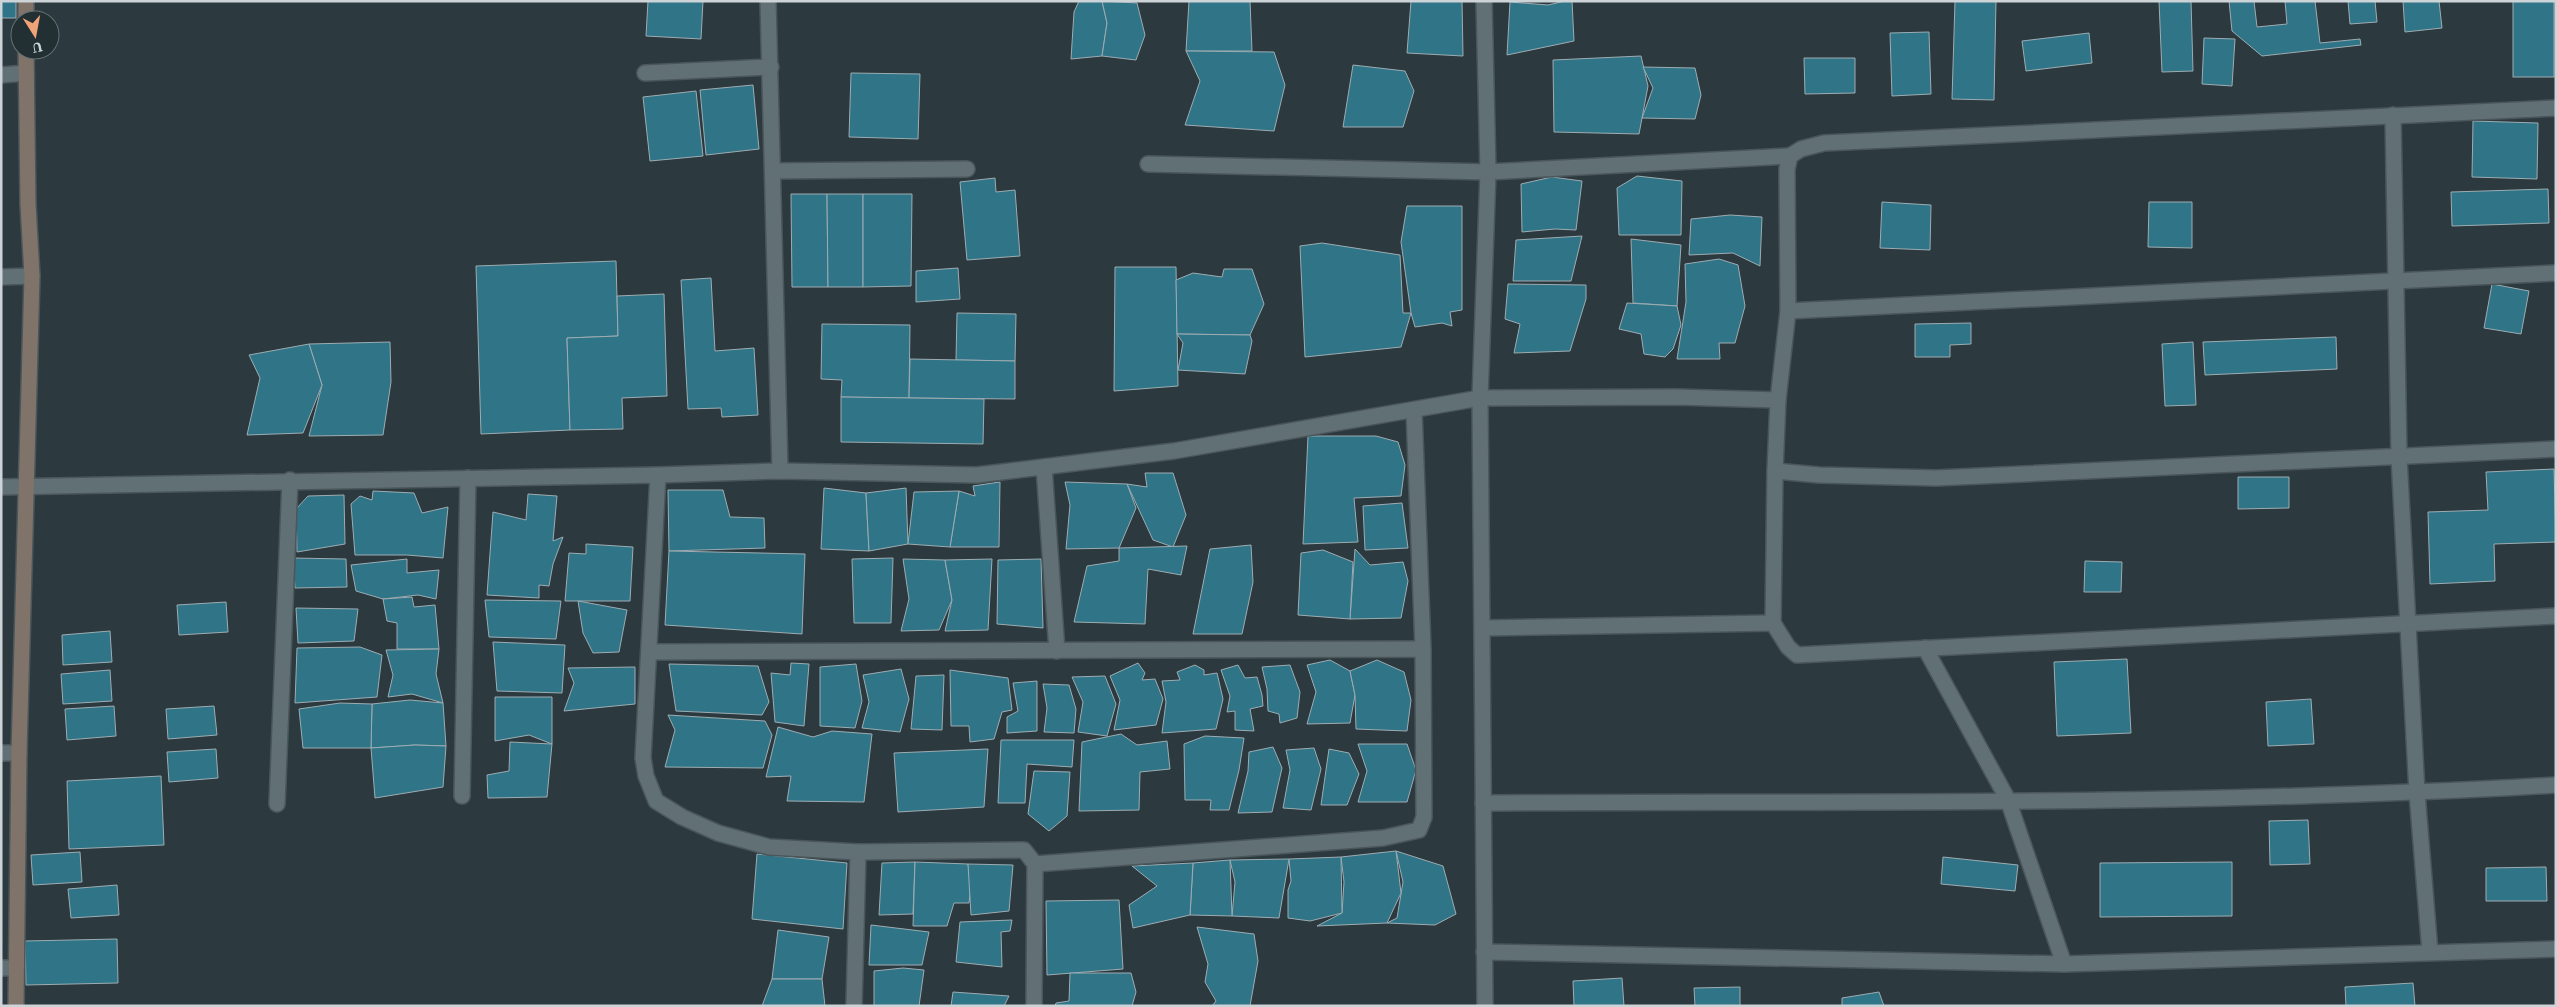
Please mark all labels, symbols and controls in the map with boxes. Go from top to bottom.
north arrow [10,10,60,60]
text: U [31,37,44,59]

